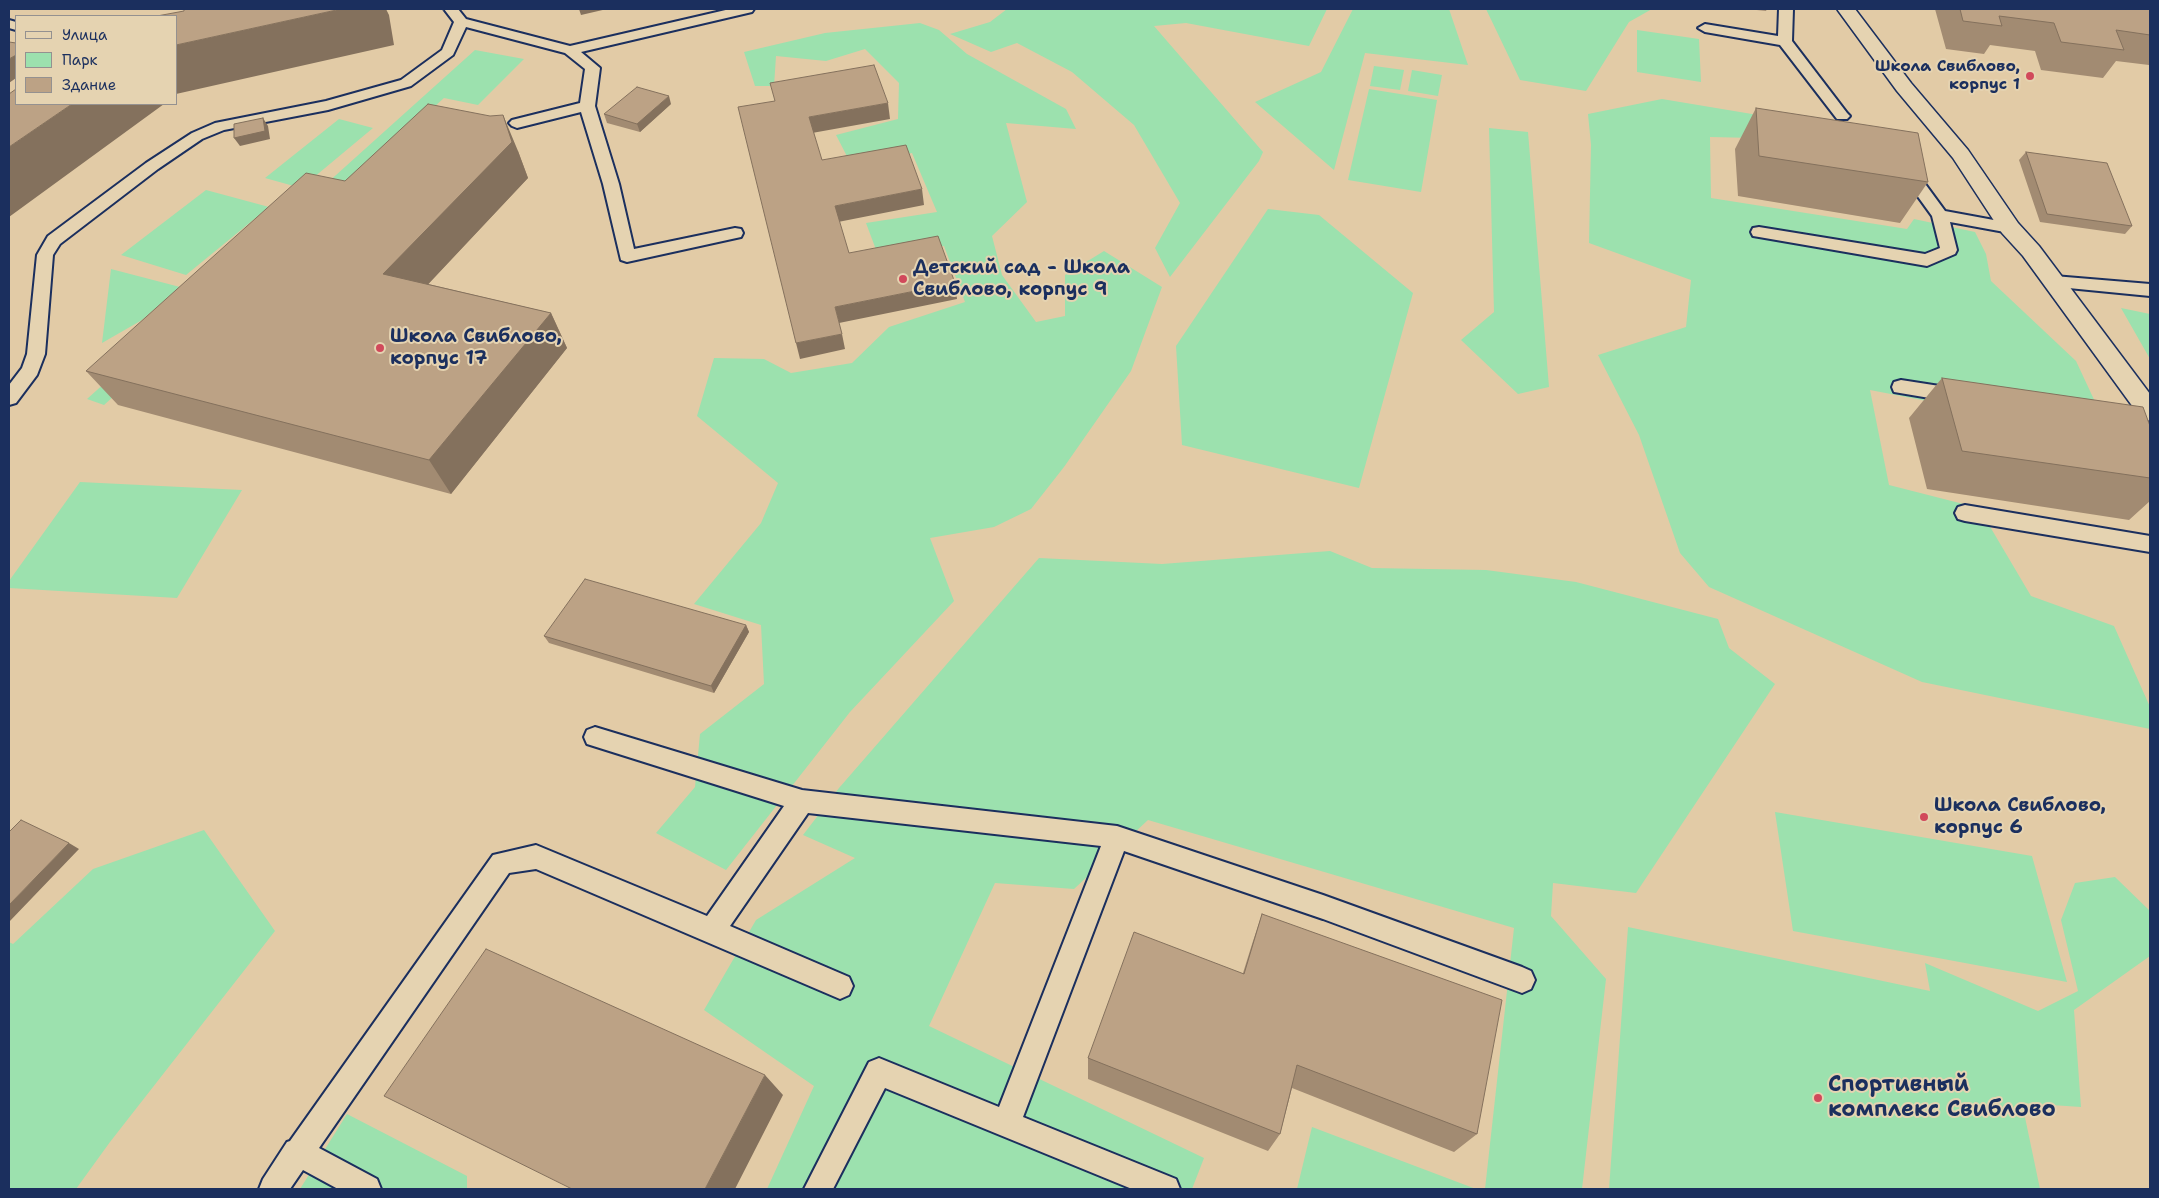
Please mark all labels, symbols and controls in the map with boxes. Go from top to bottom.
legend [15,15,178,105]
text: Улица [62,25,107,45]
text: Парк [62,50,98,70]
place label: Школа Свиблово, корпус 1 [1875,57,2020,95]
marker: Школа Свиблово, корпус 1 [2024,70,2036,82]
text: Здание [62,75,116,95]
place label: Детский сад - Школа Свиблово, корпус 9 [913,257,1130,301]
marker: Детский сад - Школа Свиблово, корпус 9 [897,273,909,285]
place label: Школа Свиблово, корпус 17 [390,326,562,370]
marker: Школа Свиблово, корпус 17 [374,342,386,354]
place label: Школа Свиблово, корпус 6 [1934,795,2106,839]
marker: Школа Свиблово, корпус 6 [1918,811,1930,823]
place label: Спортивный комплекс Свиблово [1828,1072,2056,1124]
marker: Спортивный комплекс Свиблово [1812,1092,1824,1104]

